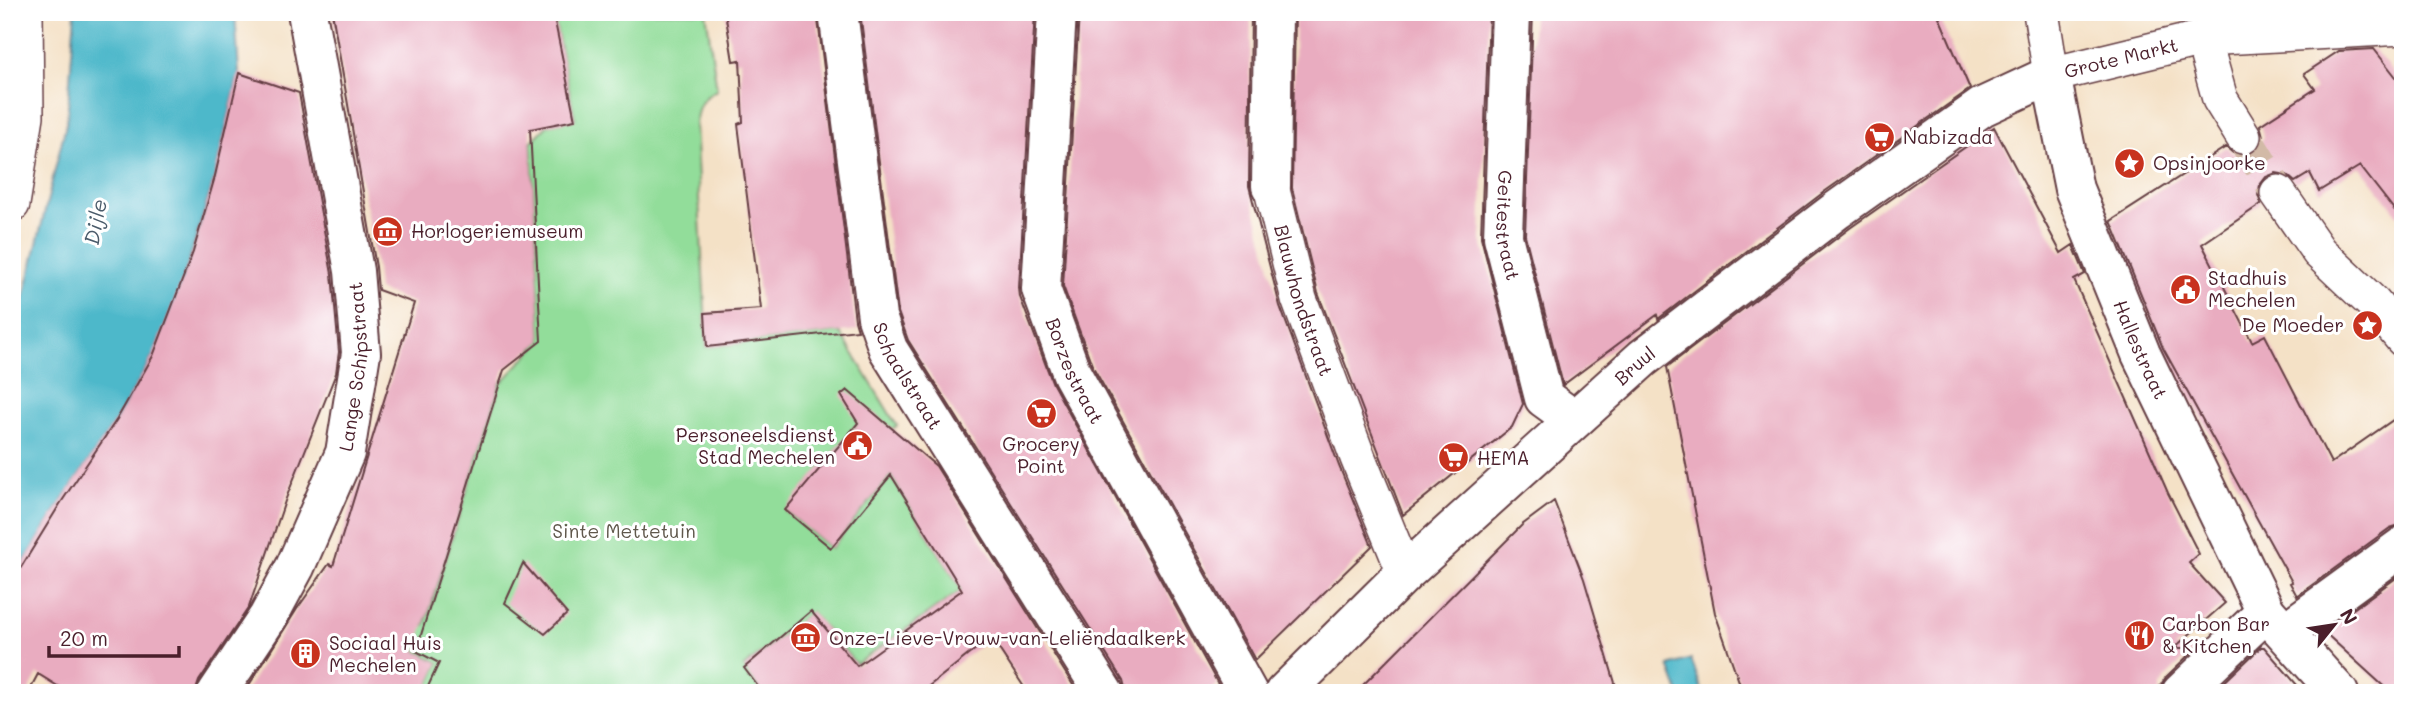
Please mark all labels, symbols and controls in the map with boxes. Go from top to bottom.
street label: Grote Markt [2062,32,2180,83]
supermarket icon: Nabizada [1863,120,1897,154]
place label: Nabizada [1903,124,1993,149]
place icon: Opsinjoorke [2113,146,2147,180]
place label: Opsinjoorke [2153,150,2266,175]
street label: Geitestraat [1491,170,1527,283]
water label: Dijle [77,196,112,247]
museum icon: Horlogeriemuseum [371,214,405,248]
place label: Horlogeriemuseum [411,218,583,243]
street label: Blauwhondstraat [1269,222,1339,379]
place label: Stadhuis Mechelen [2208,265,2296,312]
public building icon: Stadhuis Mechelen [2168,272,2202,306]
street label: Lange Schipstraat [332,281,373,453]
street label: Hallestraat [2108,296,2174,403]
place icon: De Moeder [2350,308,2384,342]
place label: De Moeder [2242,312,2344,337]
street label: Borzestraat [1040,314,1110,428]
street label: Schaalstraat [868,319,948,434]
street label: Bruul [1609,340,1660,390]
supermarket icon: Grocery Point [1024,396,1058,430]
place label: Personeelsdienst Stad Mechelen [676,422,835,469]
public building icon: Personeelsdienst Stad Mechelen [841,429,875,463]
place label: Grocery Point [1002,431,1080,478]
supermarket icon: HEMA [1437,441,1471,475]
place label: HEMA [1477,445,1530,470]
park label: Sinte Mettetuin [552,518,696,543]
north arrow [2300,590,2370,660]
text: N [2335,604,2364,629]
place label: Carbon Bar & Kitchen [2162,611,2270,658]
scale bar [49,614,178,658]
restaurant icon: Carbon Bar & Kitchen [2122,618,2156,652]
museum icon: Onze-Lieve-Vrouw-van-Leliëndaalkerk [789,621,823,655]
text: 20 m [60,624,108,651]
place label: Onze-Lieve-Vrouw-van-Leliëndaalkerk [829,625,1186,650]
place label: Sociaal Huis Mechelen [329,630,441,677]
building icon: Sociaal Huis Mechelen [289,637,323,671]

